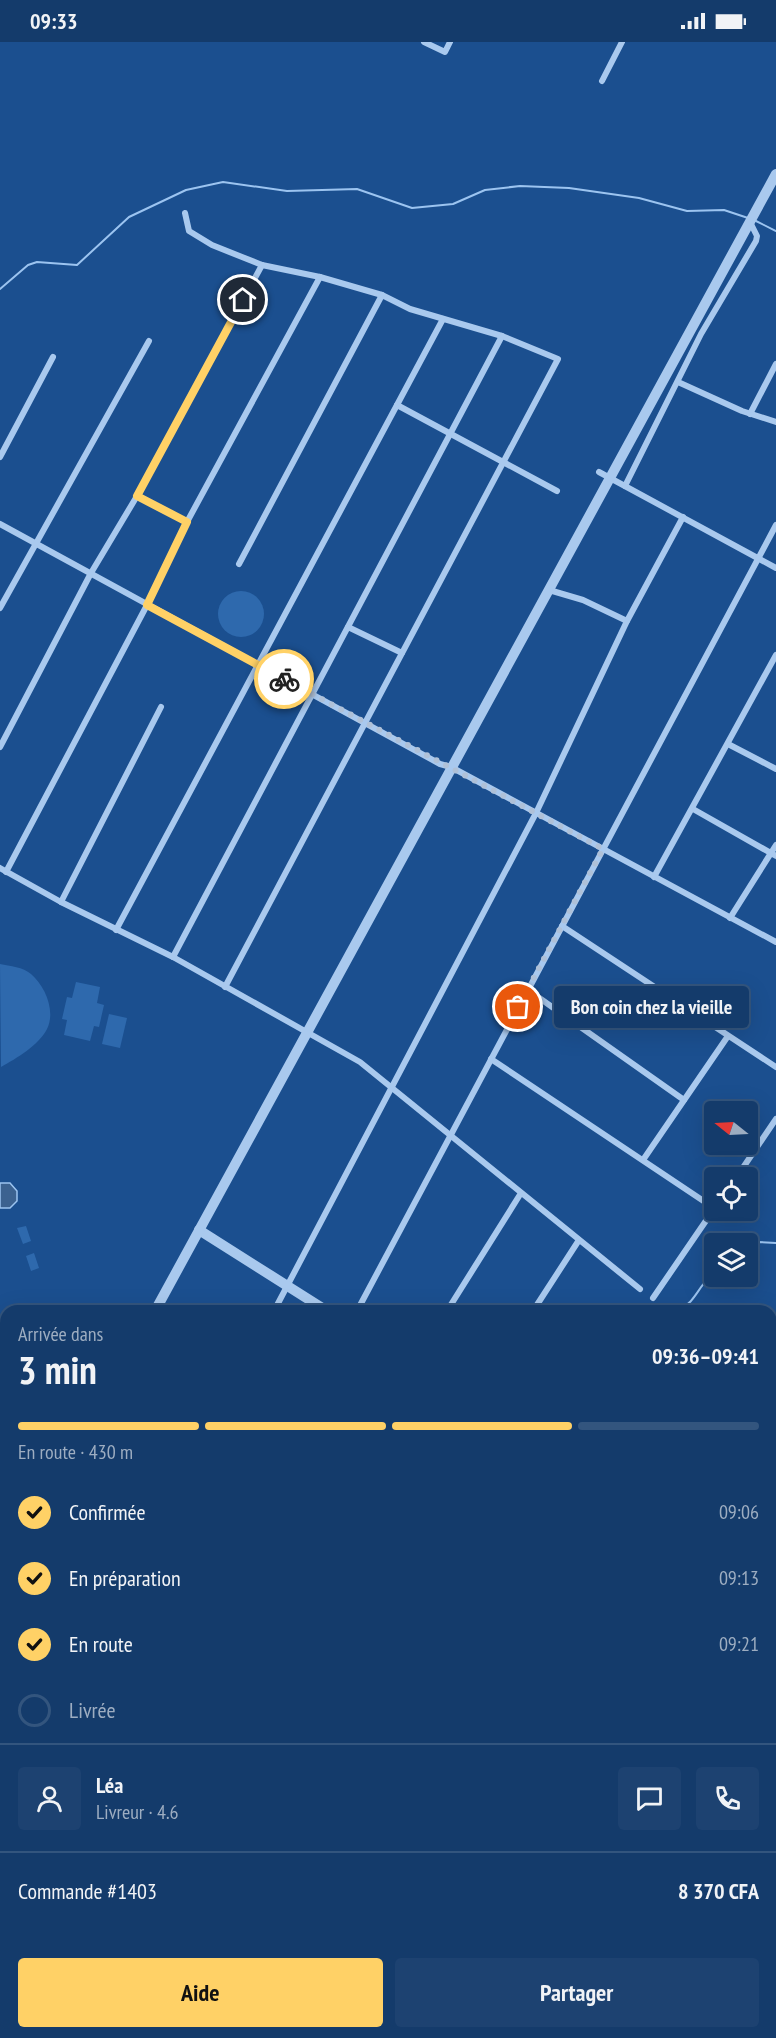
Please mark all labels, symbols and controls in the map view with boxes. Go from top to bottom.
text: 09:33 [30,7,78,35]
pin [217,274,268,325]
icon: home [226,283,259,316]
courier [254,649,314,709]
icon: bike [268,663,301,696]
pin [492,981,543,1032]
callout: Bon coin chez la vieille [554,986,749,1028]
icon: bag [501,990,534,1023]
text: Bon coin chez la vieille [571,994,732,1020]
north arrow [704,1101,758,1155]
map controls [704,1101,758,1287]
button: locate [704,1167,758,1221]
button: layers [704,1233,758,1287]
text: Arrivée dans [18,1321,103,1347]
text: 09:36–09:41 [652,1342,759,1370]
text: 3 min [18,1344,97,1395]
text: En route · 430 m [18,1439,133,1465]
icon: check [18,1496,51,1529]
text: Confirmée [69,1498,146,1526]
text: 09:06 [719,1499,759,1525]
icon: check [18,1562,51,1595]
text: En préparation [69,1564,181,1592]
text: 09:13 [719,1565,759,1591]
icon: check [18,1628,51,1661]
text: En route [69,1630,133,1658]
text: 09:21 [719,1631,759,1657]
text: Livrée [69,1696,115,1724]
button: person [18,1767,81,1830]
button: chat [618,1767,681,1830]
button: phone [696,1767,759,1830]
text: Léa [96,1771,123,1799]
text: Livreur · 4.6 [96,1799,179,1825]
text: Commande #1403 [18,1877,157,1905]
text: 8 370 CFA [678,1877,759,1905]
button: Aide [18,1958,383,2027]
button: Partager [395,1958,759,2027]

